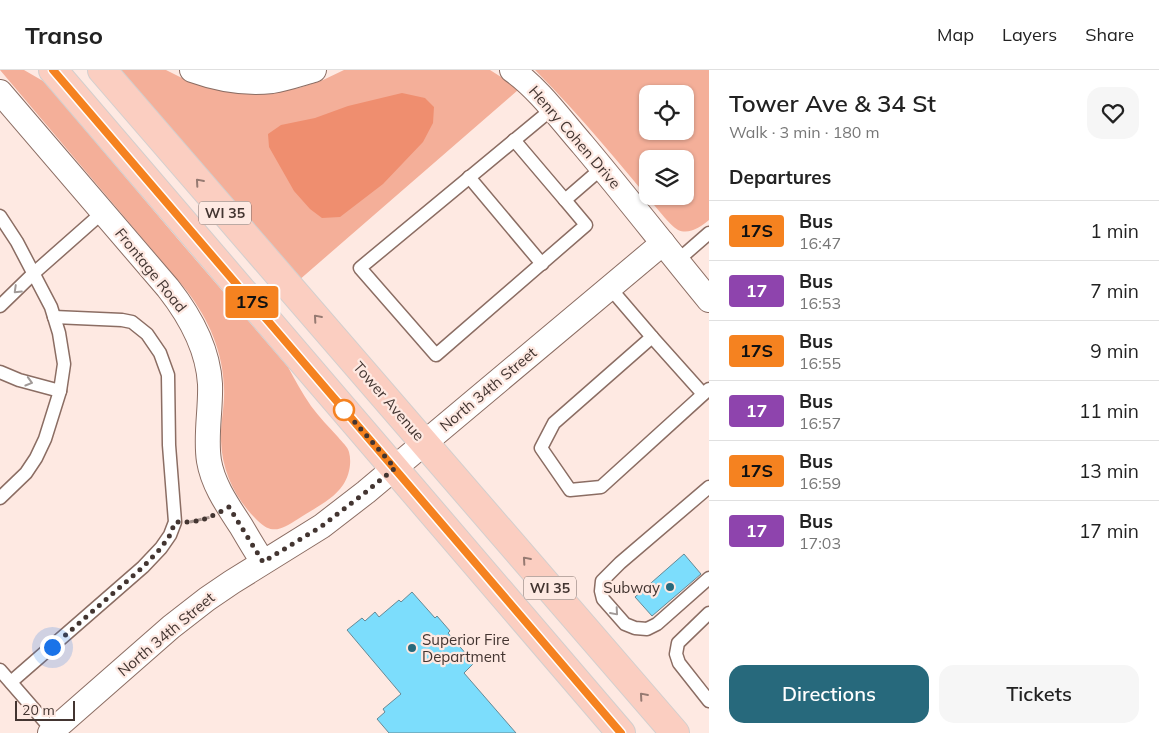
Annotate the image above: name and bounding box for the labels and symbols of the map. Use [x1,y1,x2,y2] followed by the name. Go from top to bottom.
[525,82,625,192] street label: Henry Cohen Drive
[196,179,205,188] one-way arrow
[199,202,251,224] road number: WI 35
[111,224,191,316] street label: Frontage Road
[14,284,23,293] one-way arrow
[223,286,281,318] line badge: 17S
[314,315,323,324] one-way arrow
[436,343,540,435] street label: North 34th Street
[349,357,429,445] street label: Tower Avenue
[25,377,33,387] one-way arrow
[333,399,355,421] unlabelled marker
[522,556,531,565] one-way arrow
[524,576,576,600] road number: WI 35
[603,578,660,597] place label: Subway
[664,581,676,593] marker: Subway
[114,588,218,680] street label: North 34th Street
[609,607,618,616] one-way arrow
[422,630,510,666] place label: Superior Fire Department
[40,635,65,660] your location
[406,642,418,654] marker: Superior Fire Department
[640,693,649,702] one-way arrow
[15,698,75,721] scale bar

